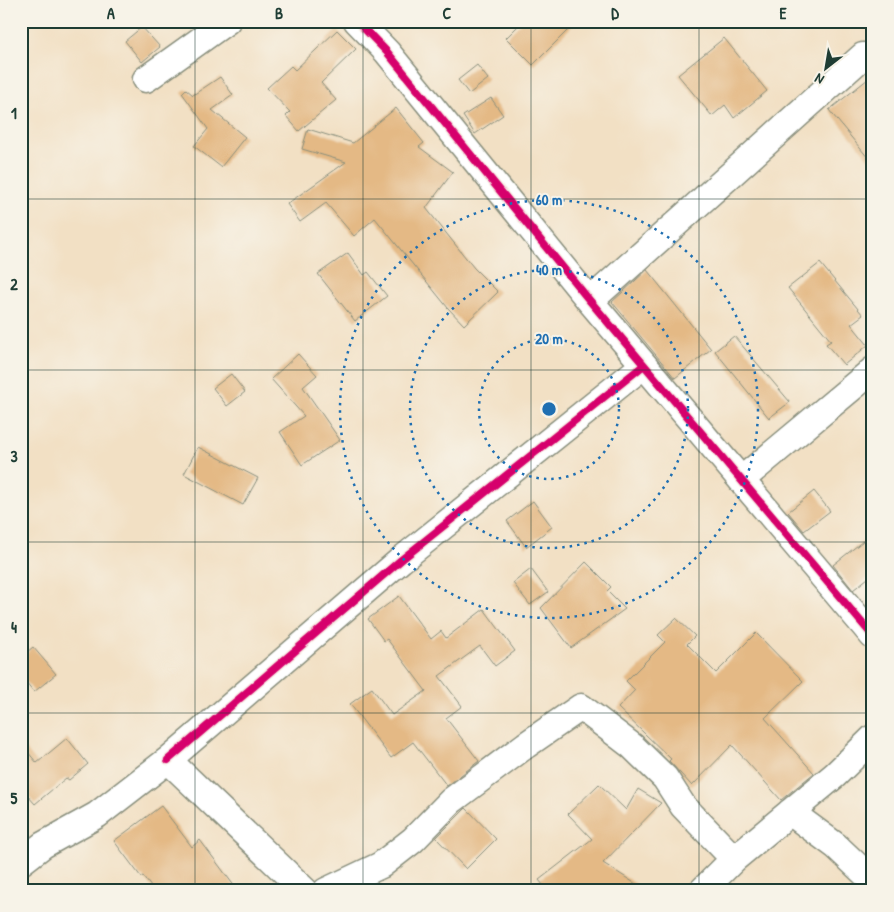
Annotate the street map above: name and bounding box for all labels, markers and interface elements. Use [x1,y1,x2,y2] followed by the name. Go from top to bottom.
[107,2,115,24] text: A
[275,2,283,24] text: B
[443,2,452,24] text: C
[611,2,619,24] text: D
[779,2,787,24] text: E
[802,42,852,92] north arrow
[810,69,827,90] text: N
[11,102,17,124] text: 1
[536,189,562,210] text: 60 m
[536,259,562,280] text: 40 m
[10,273,18,295] text: 2
[535,328,563,349] text: 20 m
[540,400,558,418] centre of rings
[10,445,18,467] text: 3
[11,616,17,638] text: 4
[11,787,18,809] text: 5

